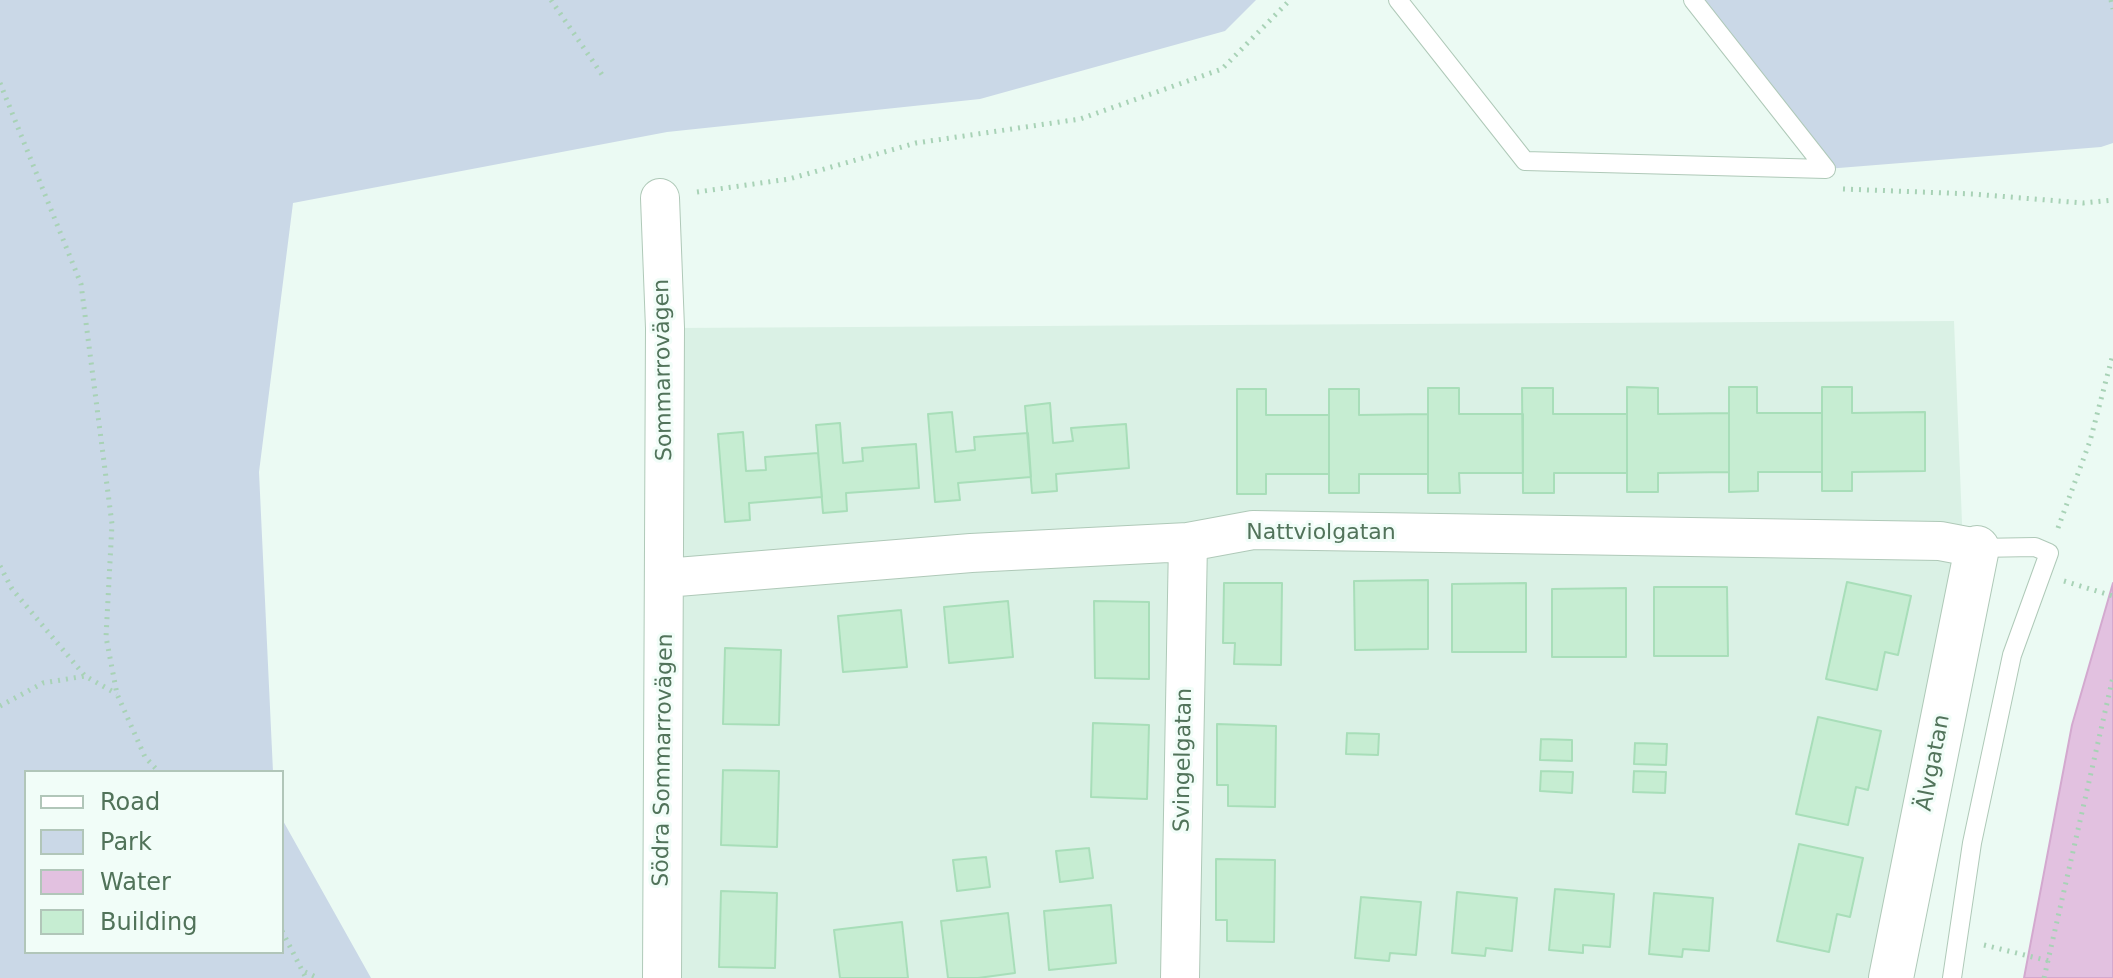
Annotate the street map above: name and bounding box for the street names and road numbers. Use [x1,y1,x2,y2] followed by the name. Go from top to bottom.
[649,279,679,461] street label: Sommarrovägen
[1246,520,1396,546] street label: Nattviolgatan
[649,633,679,887] street label: Södra Sommarrovägen
[1170,688,1198,832] street label: Svingelgatan
[1912,713,1956,813] street label: Älvgatan

